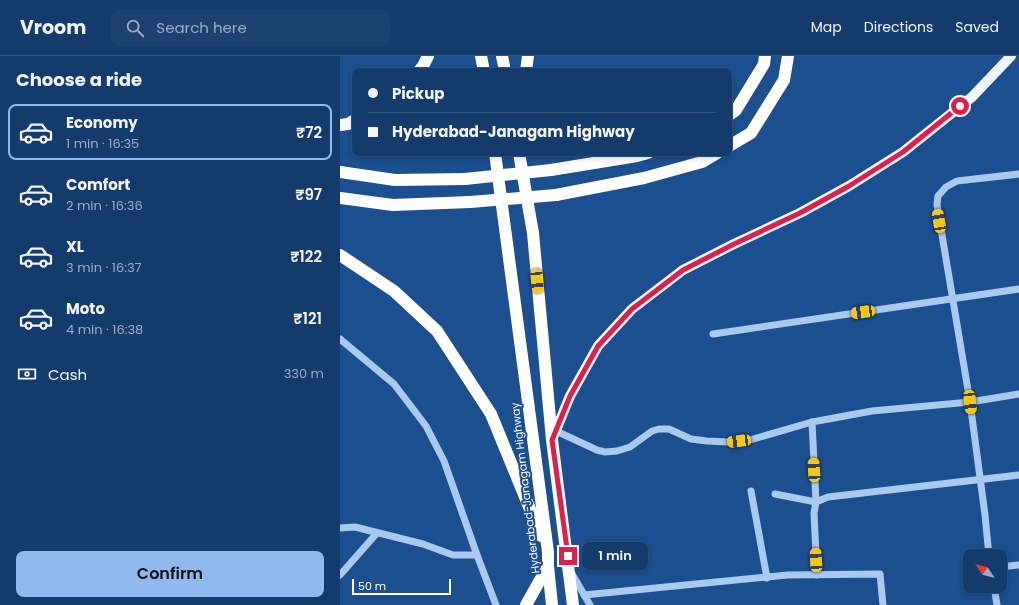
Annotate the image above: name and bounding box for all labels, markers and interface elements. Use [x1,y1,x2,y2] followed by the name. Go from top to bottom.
[110,10,390,46] search box
[20,14,86,41] text: Vroom
[124,17,146,39] icon: search
[156,17,247,38] text: Search here
[811,17,842,37] text: Map
[864,17,933,37] text: Directions
[955,17,999,37] text: Saved
[16,67,142,92] text: Choose a ride
[392,83,444,104] text: Pickup
[951,97,969,115] route start
[66,112,138,133] text: Economy
[18,114,54,150] icon: car
[392,121,635,142] text: Hyderabad-Janagam Highway
[296,122,322,143] text: ₹72
[66,134,139,153] text: 1 min · 16:35
[66,174,130,195] text: Comfort
[18,176,54,212] icon: car
[295,184,322,205] text: ₹97
[66,196,143,215] text: 2 min · 16:36
[931,208,947,234] car
[66,236,84,257] text: XL
[18,238,54,274] icon: car
[290,246,322,267] text: ₹122
[66,258,142,277] text: 3 min · 16:37
[530,269,544,293] car
[66,298,105,319] text: Moto
[18,300,54,336] icon: car
[850,304,876,320] car
[293,308,322,329] text: ₹121
[66,320,143,339] text: 4 min · 16:38
[16,363,38,385] icon: cash
[48,364,87,385] text: Cash
[284,364,324,383] text: 330 m
[963,389,977,415] car
[506,401,543,574] street label: Hyderabad-Janagam Highway
[726,434,752,448] car
[807,458,821,482] car
[582,542,648,570] callout: 1 min
[598,546,632,565] text: 1 min
[559,547,577,565] route end
[809,548,823,572] car
[963,549,1007,593] north arrow
[963,549,1007,593] map controls
[16,551,324,597] button: Confirm
[352,577,451,596] scale bar
[358,578,386,594] text: 50 m

